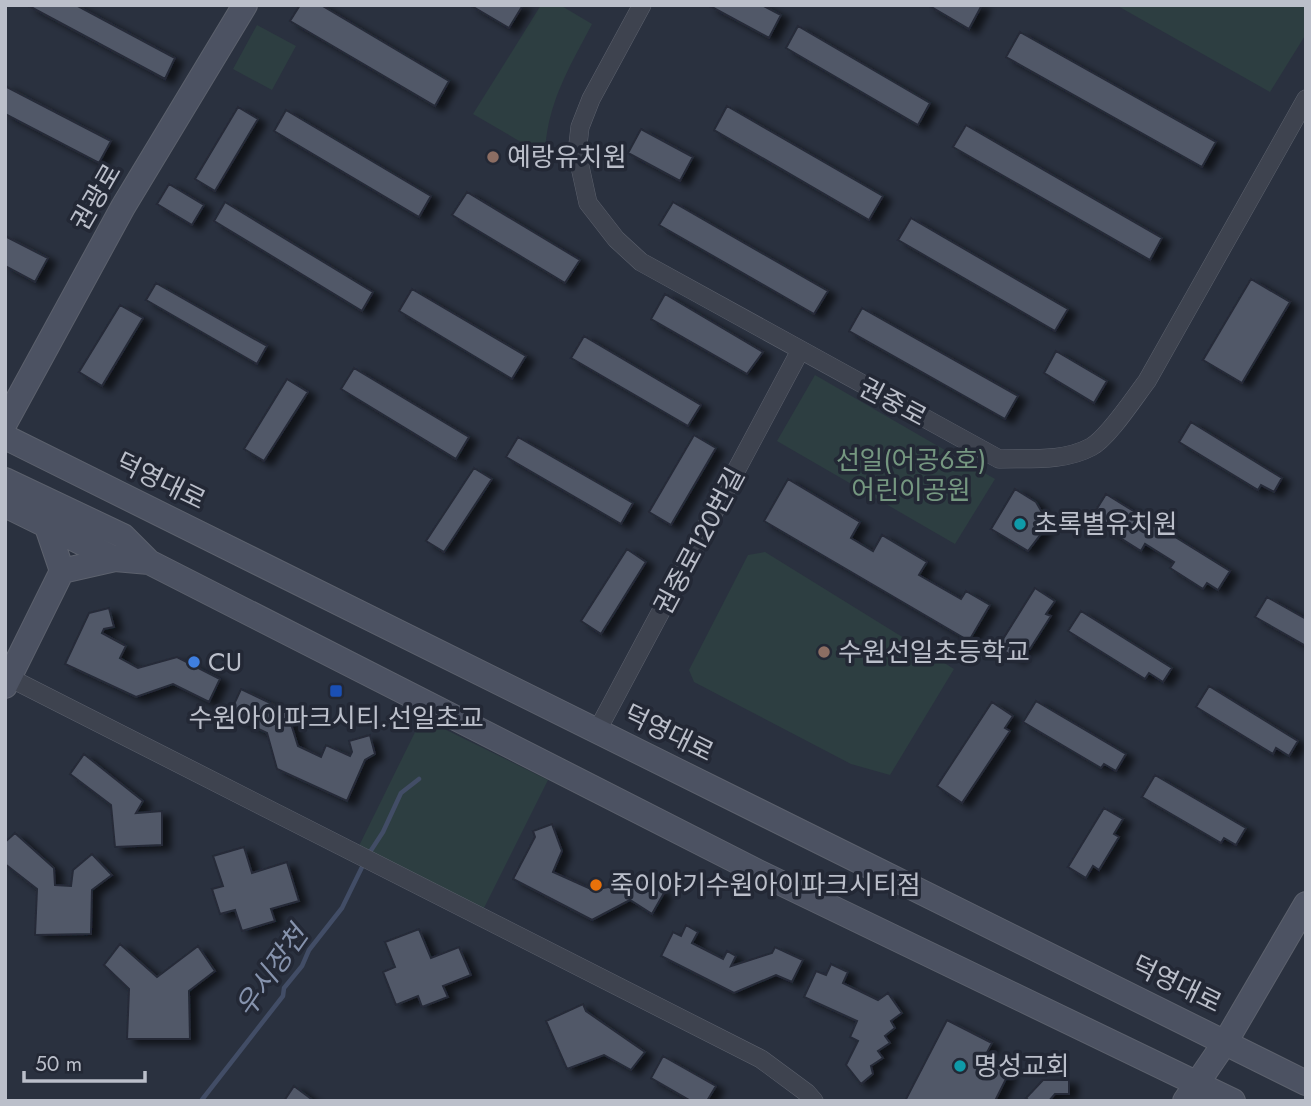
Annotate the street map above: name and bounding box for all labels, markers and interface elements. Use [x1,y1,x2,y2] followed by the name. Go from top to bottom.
[507,138,627,176] place label: 예랑유치원
[485,149,501,165] marker: 예랑유치원
[62,156,130,238] street label: 권광로
[852,368,934,436] street label: 권중로
[836,441,986,509] park label: 선일(어공6호) 어린이공원
[110,443,212,519] street label: 덕영대로
[644,461,754,621] street label: 권중로120번길
[1034,505,1178,543] place label: 초록별유치원
[1012,516,1028,532] marker: 초록별유치원
[838,633,1029,671] place label: 수원선일초등학교
[208,643,242,681] place label: CU
[816,644,832,660] marker: 수원선일초등학교
[186,654,202,670] marker: CU
[328,683,344,699] marker: 수원아이파크시티.선일초교
[618,695,720,771] street label: 덕영대로
[189,699,483,737] place label: 수원아이파크시티.선일초교
[610,866,921,904] place label: 죽이야기수원아이파크시티점
[588,877,604,893] marker: 죽이야기수원아이파크시티점
[225,915,320,1025] water label: 우시장천
[1126,946,1228,1022] street label: 덕영대로
[24,1040,145,1084] scale bar
[974,1047,1070,1085] place label: 명성교회
[35,1049,82,1079] text: 50 m
[952,1058,968,1074] marker: 명성교회

